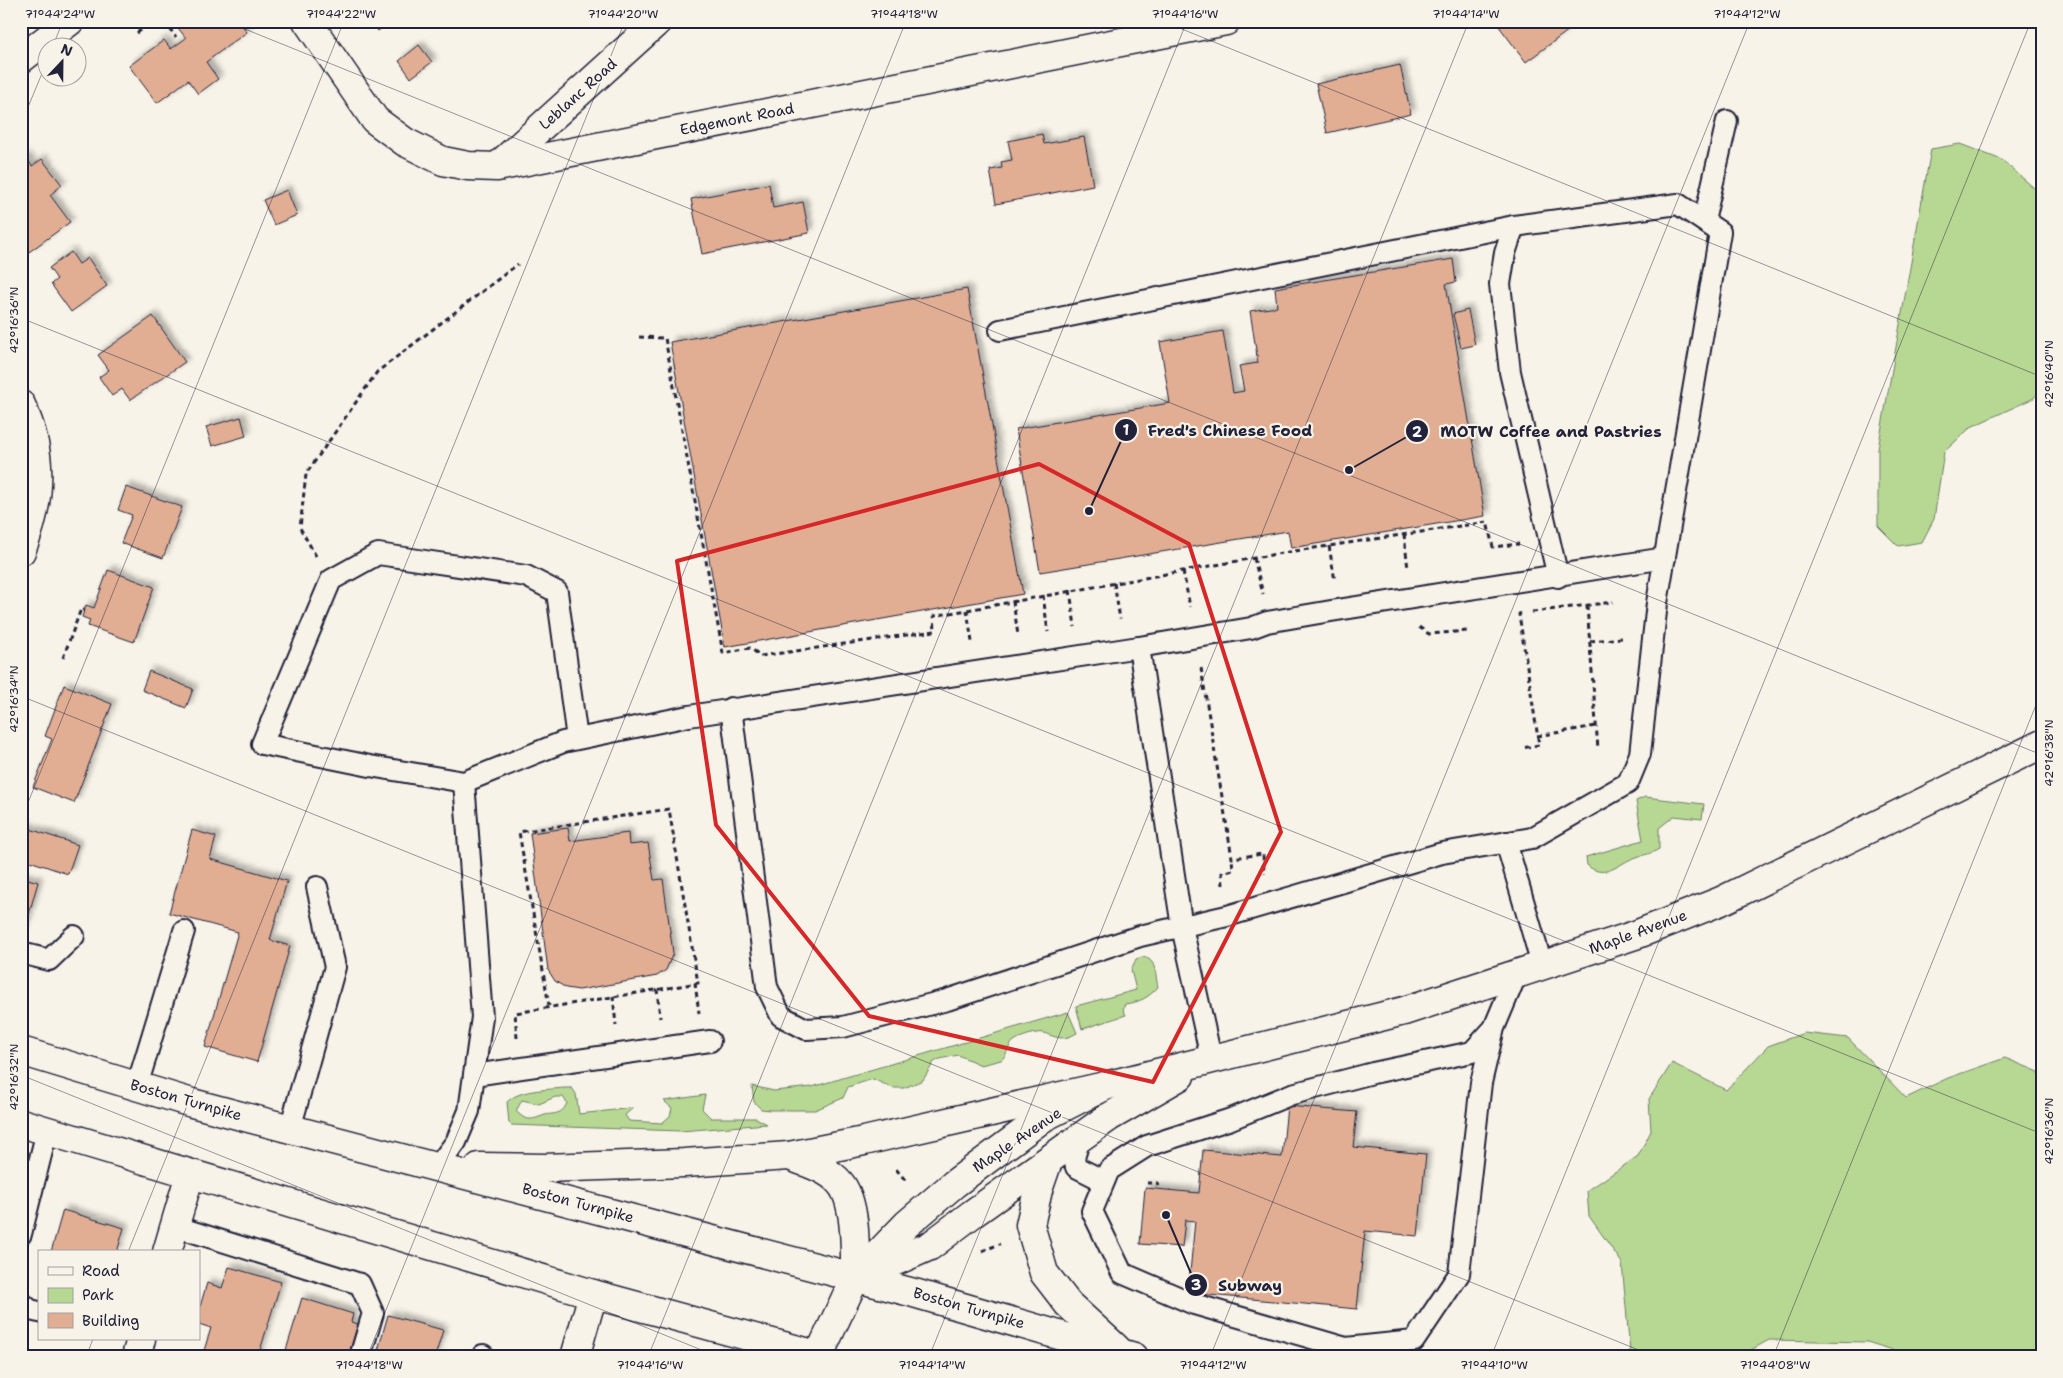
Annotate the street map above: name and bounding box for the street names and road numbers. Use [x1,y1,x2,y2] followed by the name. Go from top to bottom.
[535,53,622,134] street label: Leblanc Road
[678,98,796,140] street label: Edgemont Road
[1586,905,1690,959] street label: Maple Avenue
[128,1075,244,1125] street label: Boston Turnpike
[969,1103,1065,1177] street label: Maple Avenue
[520,1178,636,1228] street label: Boston Turnpike
[911,1283,1027,1333] street label: Boston Turnpike

